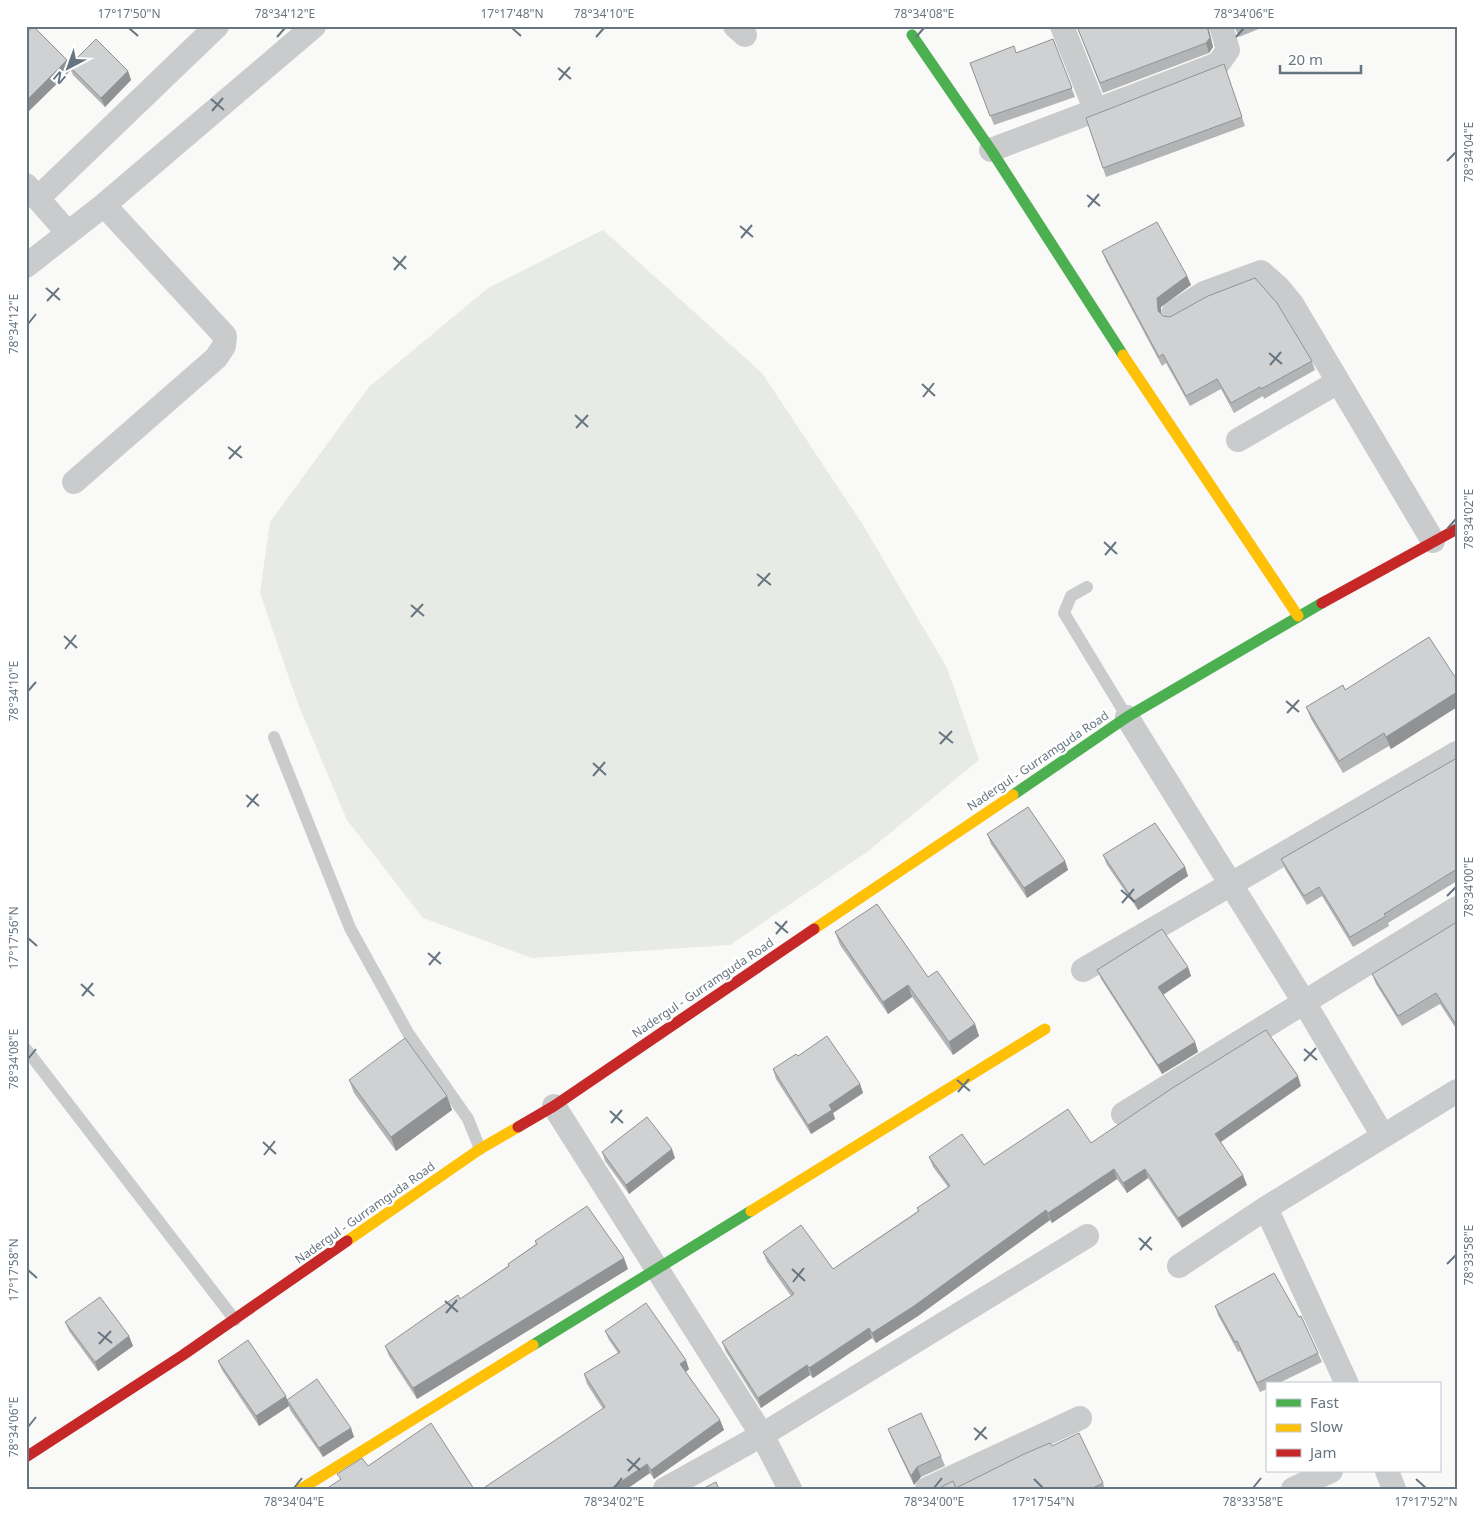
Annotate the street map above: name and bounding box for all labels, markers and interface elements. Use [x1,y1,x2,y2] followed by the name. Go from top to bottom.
[97,5,161,22] text: 17°17'50"N
[255,5,315,22] text: 78°34'12"E
[480,5,544,22] text: 17°17'48"N
[574,5,634,22] text: 78°34'10"E
[894,5,954,22] text: 78°34'08"E
[1214,5,1274,22] text: 78°34'06"E
[42,42,92,92] north arrow
[1280,42,1362,74] scale bar
[1288,49,1323,69] text: 20 m
[49,67,70,89] text: N
[1460,122,1477,182] text: 78°34'04"E
[5,294,22,354] text: 78°34'12"E
[1460,489,1477,549] text: 78°34'02"E
[5,661,22,721] text: 78°34'10"E
[964,707,1112,814] street label: Nadergul - Gurramguda Road
[1460,857,1477,917] text: 78°34'00"E
[5,906,22,970] text: 17°17'56"N
[629,934,777,1041] street label: Nadergul - Gurramguda Road
[5,1029,22,1089] text: 78°34'08"E
[291,1158,438,1268] street label: Nadergul - Gurramguda Road
[1460,1225,1477,1285] text: 78°33'58"E
[5,1238,22,1302] text: 17°17'58"N
[1266,1382,1440,1472] legend
[1310,1392,1339,1412] text: Fast
[5,1397,22,1457] text: 78°34'06"E
[1310,1416,1343,1436] text: Slow
[1308,1442,1337,1462] text: Jam
[264,1493,324,1510] text: 78°34'04"E
[584,1493,644,1510] text: 78°34'02"E
[904,1493,964,1510] text: 78°34'00"E
[1011,1493,1075,1510] text: 17°17'54"N
[1223,1493,1283,1510] text: 78°33'58"E
[1394,1493,1458,1510] text: 17°17'52"N

